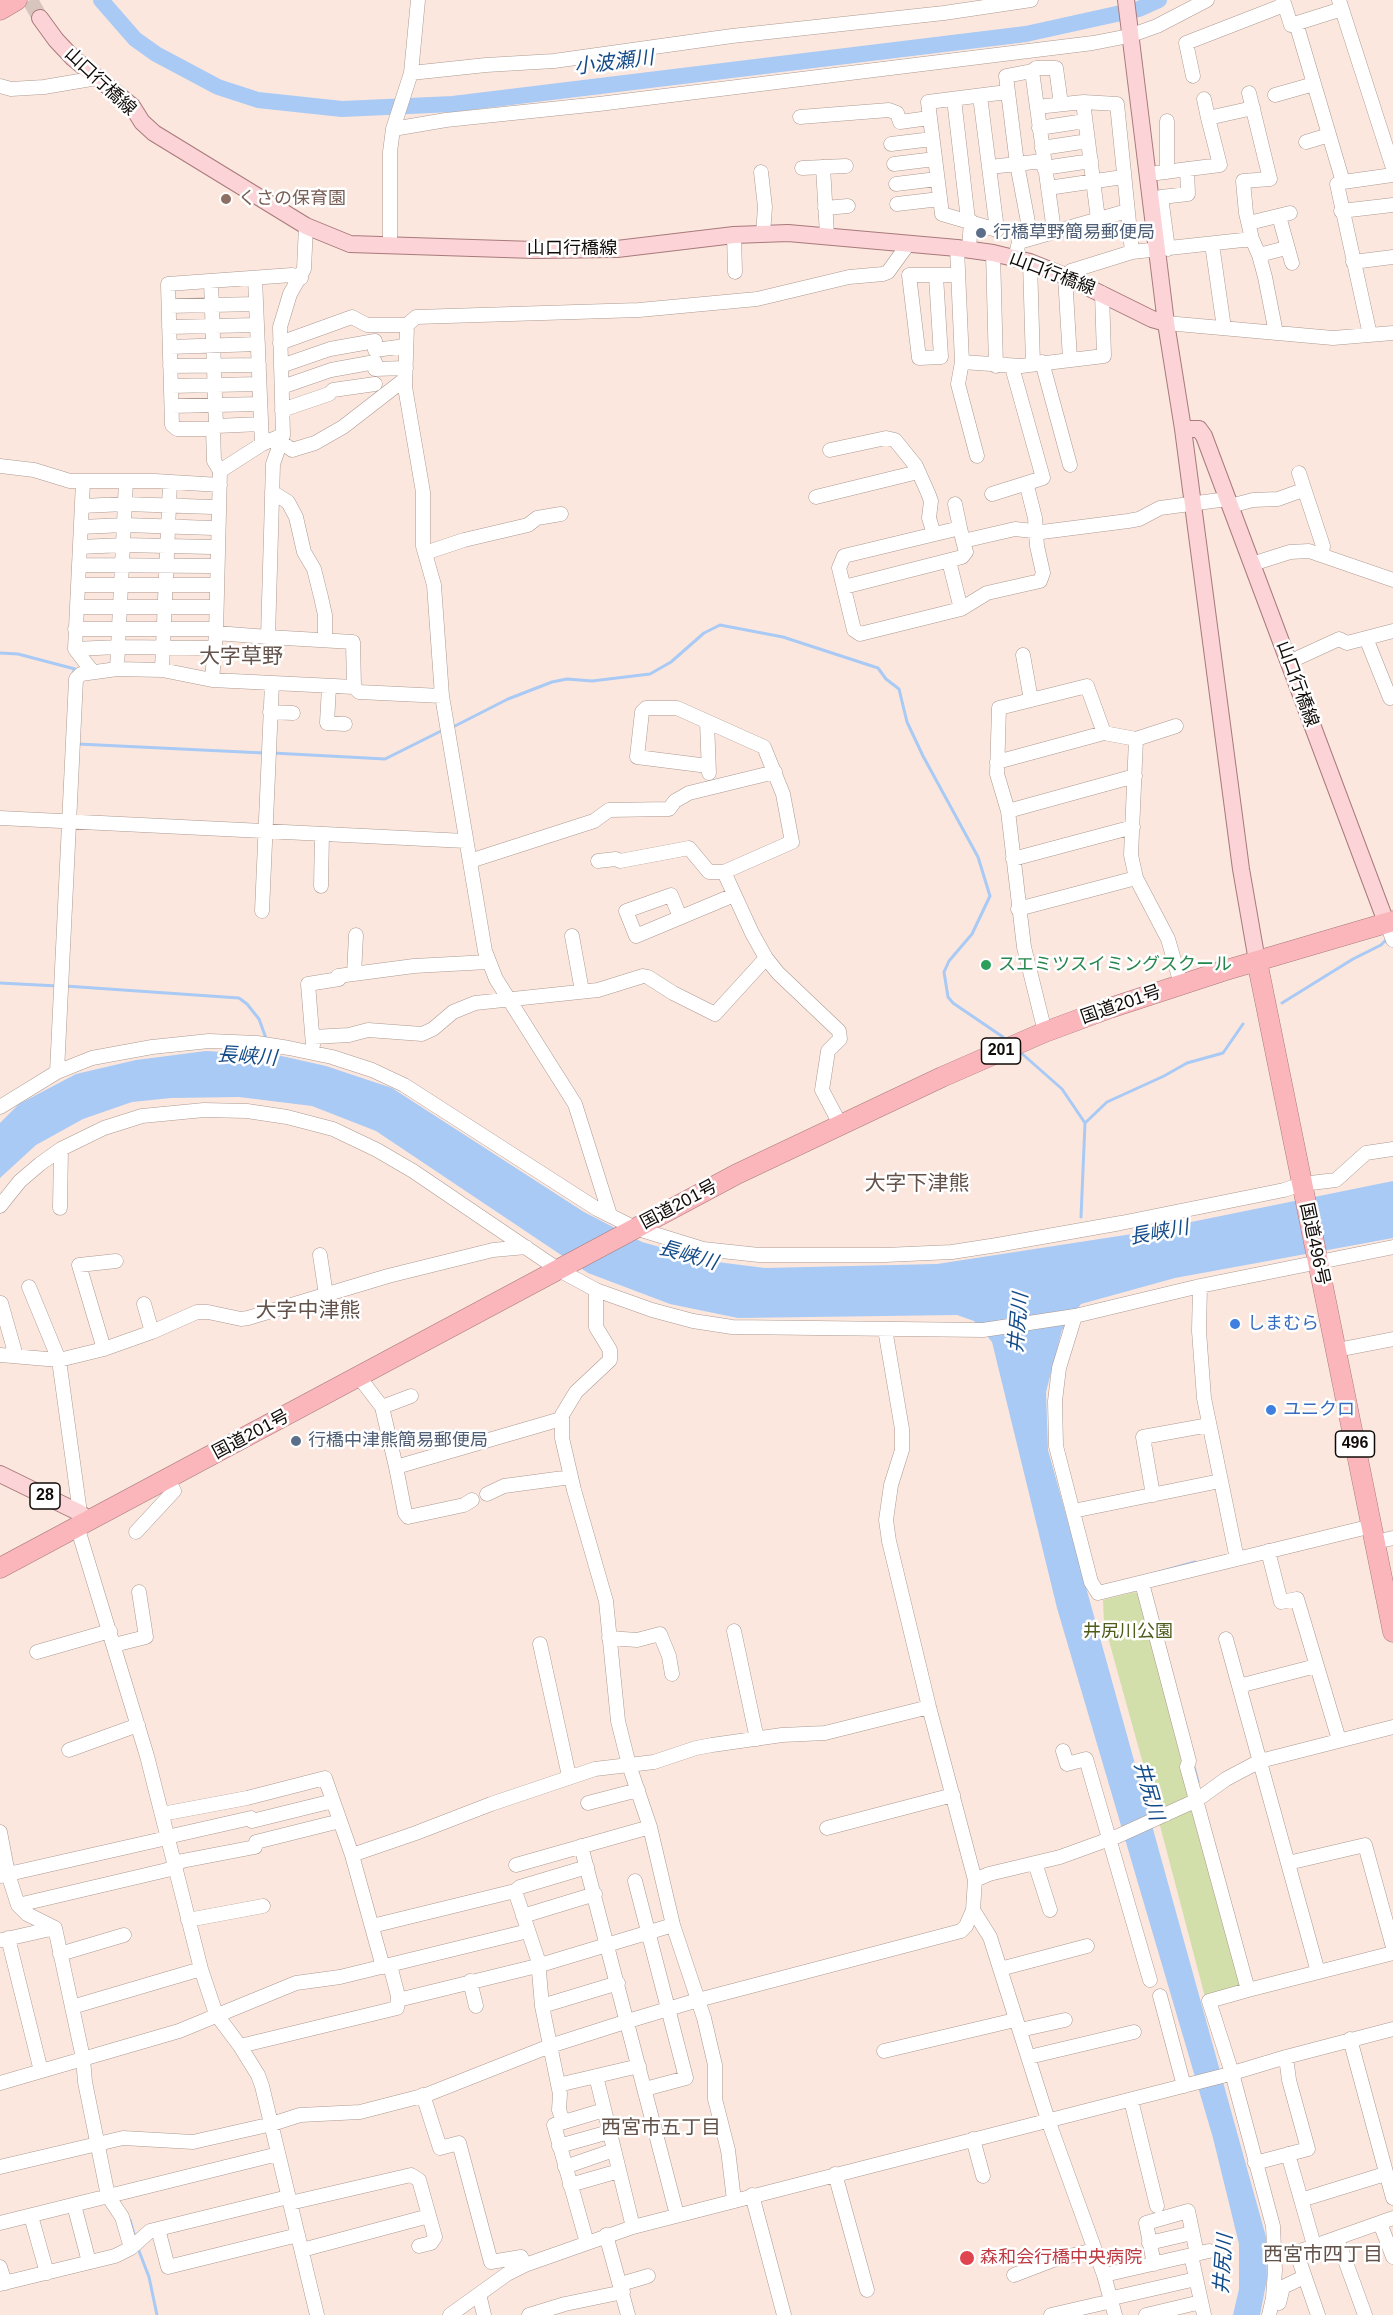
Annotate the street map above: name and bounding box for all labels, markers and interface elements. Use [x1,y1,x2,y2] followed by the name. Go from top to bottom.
[60,43,140,121] street label: 山口行橋線
[573,46,655,80] water label: 小波瀬川
[238,188,346,210] place label: くさの保育園
[219,192,233,206] marker: くさの保育園
[993,222,1155,244] place label: 行橋草野簡易郵便局
[974,226,988,240] marker: 行橋草野簡易郵便局
[527,238,617,260] street label: 山口行橋線
[1006,248,1098,300] street label: 山口行橋線
[1271,638,1323,730] street label: 山口行橋線
[199,644,283,670] district label: 大字草野
[998,954,1232,976] place label: スエミツスイミングスクール
[979,958,993,972] marker: スエミツスイミングスクール
[1078,981,1164,1029] street label: 国道201号
[982,1038,1020,1064] road number: 201
[216,1043,278,1071] water label: 長峡川
[865,1171,969,1197] district label: 大字下津熊
[637,1176,721,1234] street label: 国道201号
[1295,1201,1333,1287] street label: 国道496号
[1127,1216,1191,1250] water label: 長峡川
[656,1236,720,1276] water label: 長峡川
[1004,1292,1034,1354] water label: 井尻川
[256,1298,360,1324] district label: 大字中津熊
[1247,1313,1319,1335] place label: しまむら
[1228,1317,1242,1331] marker: しまむら
[1283,1399,1355,1421] place label: ユニクロ
[1264,1403,1278,1417] marker: ユニクロ
[209,1406,293,1464] street label: 国道201号
[308,1430,488,1452] place label: 行橋中津熊簡易郵便局
[1336,1431,1374,1457] road number: 496
[289,1434,303,1448] marker: 行橋中津熊簡易郵便局
[30,1483,60,1509] road number: 28
[1083,1621,1173,1643] park label: 井尻川公園
[1128,1759,1168,1823] water label: 井尻川
[601,2116,721,2140] district label: 西宮市五丁目
[1210,2233,1238,2295] water label: 井尻川
[1263,2243,1383,2267] district label: 西宮市四丁目
[980,2247,1142,2269] place label: 森和会行橋中央病院
[958,2249,976,2267] marker: 森和会行橋中央病院

